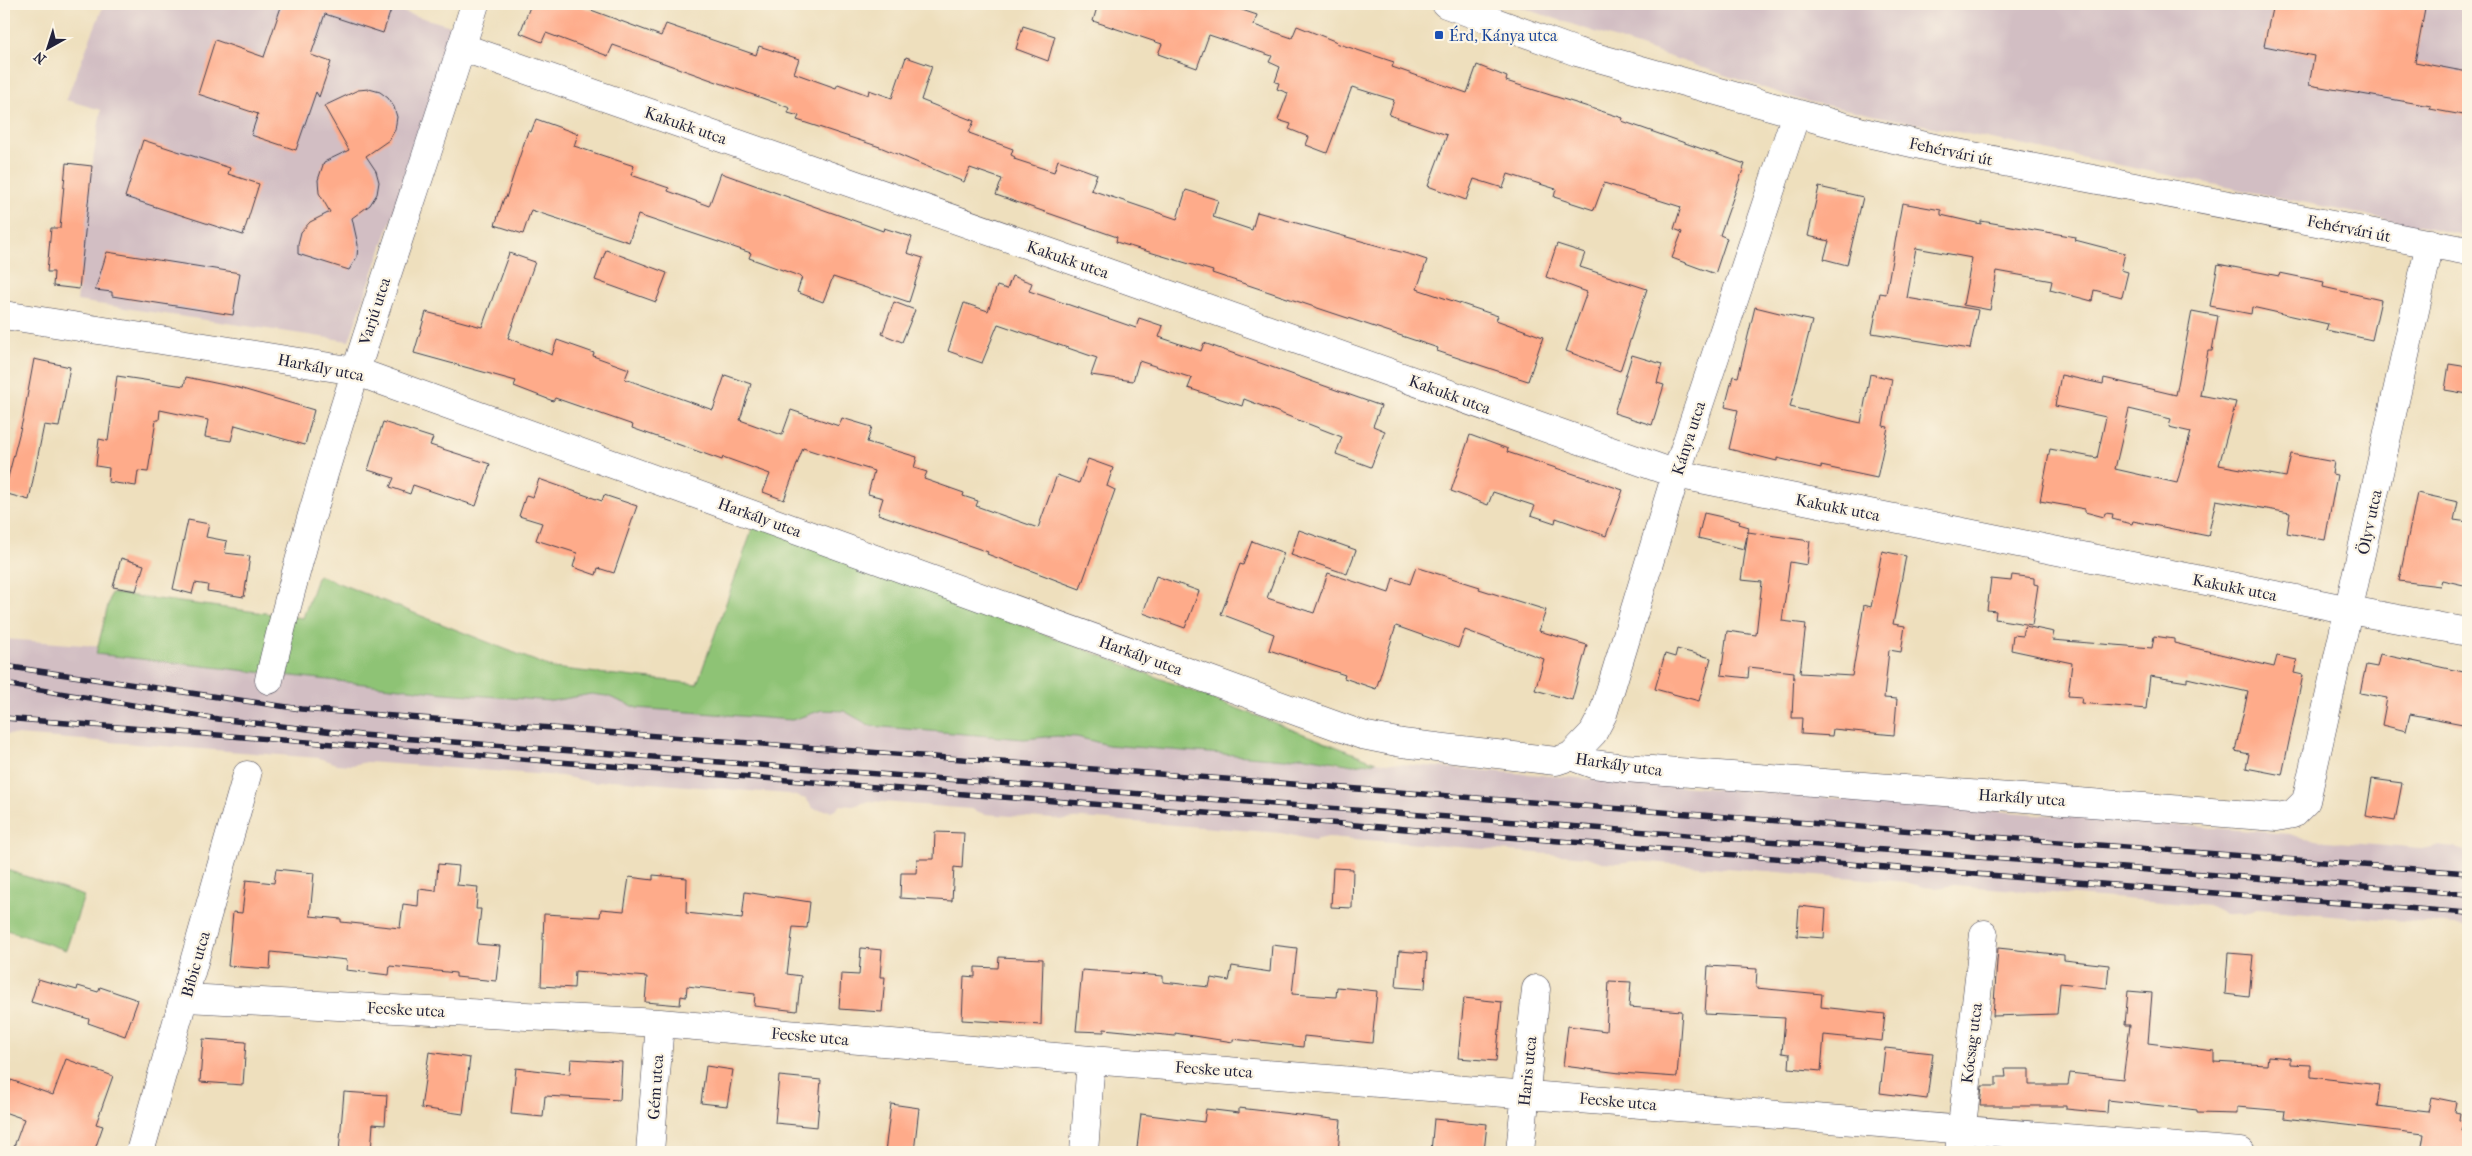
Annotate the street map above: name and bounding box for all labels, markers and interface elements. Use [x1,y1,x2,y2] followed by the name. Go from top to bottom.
[22,22,72,72] north arrow
[1449,25,1558,45] place label: Érd, Kánya utca
[1433,29,1445,41] marker: Érd, Kánya utca
[30,48,50,68] text: N
[642,103,730,149] street label: Kakukk utca
[1907,133,1995,170] street label: Fehérvári út
[2305,211,2393,246] street label: Fehérvári út
[1024,237,1112,283] street label: Kakukk utca
[354,275,394,348] street label: Varjú utca
[276,350,366,385] street label: Harkály utca
[1406,371,1494,418] street label: Kakukk utca
[1668,398,1709,477] street label: Kánya utca
[2353,487,2386,556] street label: Ölyv utca
[1794,490,1882,525] street label: Kakukk utca
[715,494,805,542] street label: Harkály utca
[2191,570,2279,605] street label: Kakukk utca
[1096,632,1186,680] street label: Harkály utca
[1574,749,1664,780] street label: Harkály utca
[1978,785,2067,810] street label: Harkály utca
[177,928,214,999] street label: Bíbic utca
[367,998,446,1021] street label: Fecske utca
[1957,1001,1986,1084] street label: Kócsag utca
[770,1024,850,1049] street label: Fecske utca
[1514,1035,1541,1107] street label: Haris utca
[644,1053,667,1120] street label: Gém utca
[1174,1057,1254,1082] street label: Fecske utca
[1578,1089,1658,1114] street label: Fecske utca

